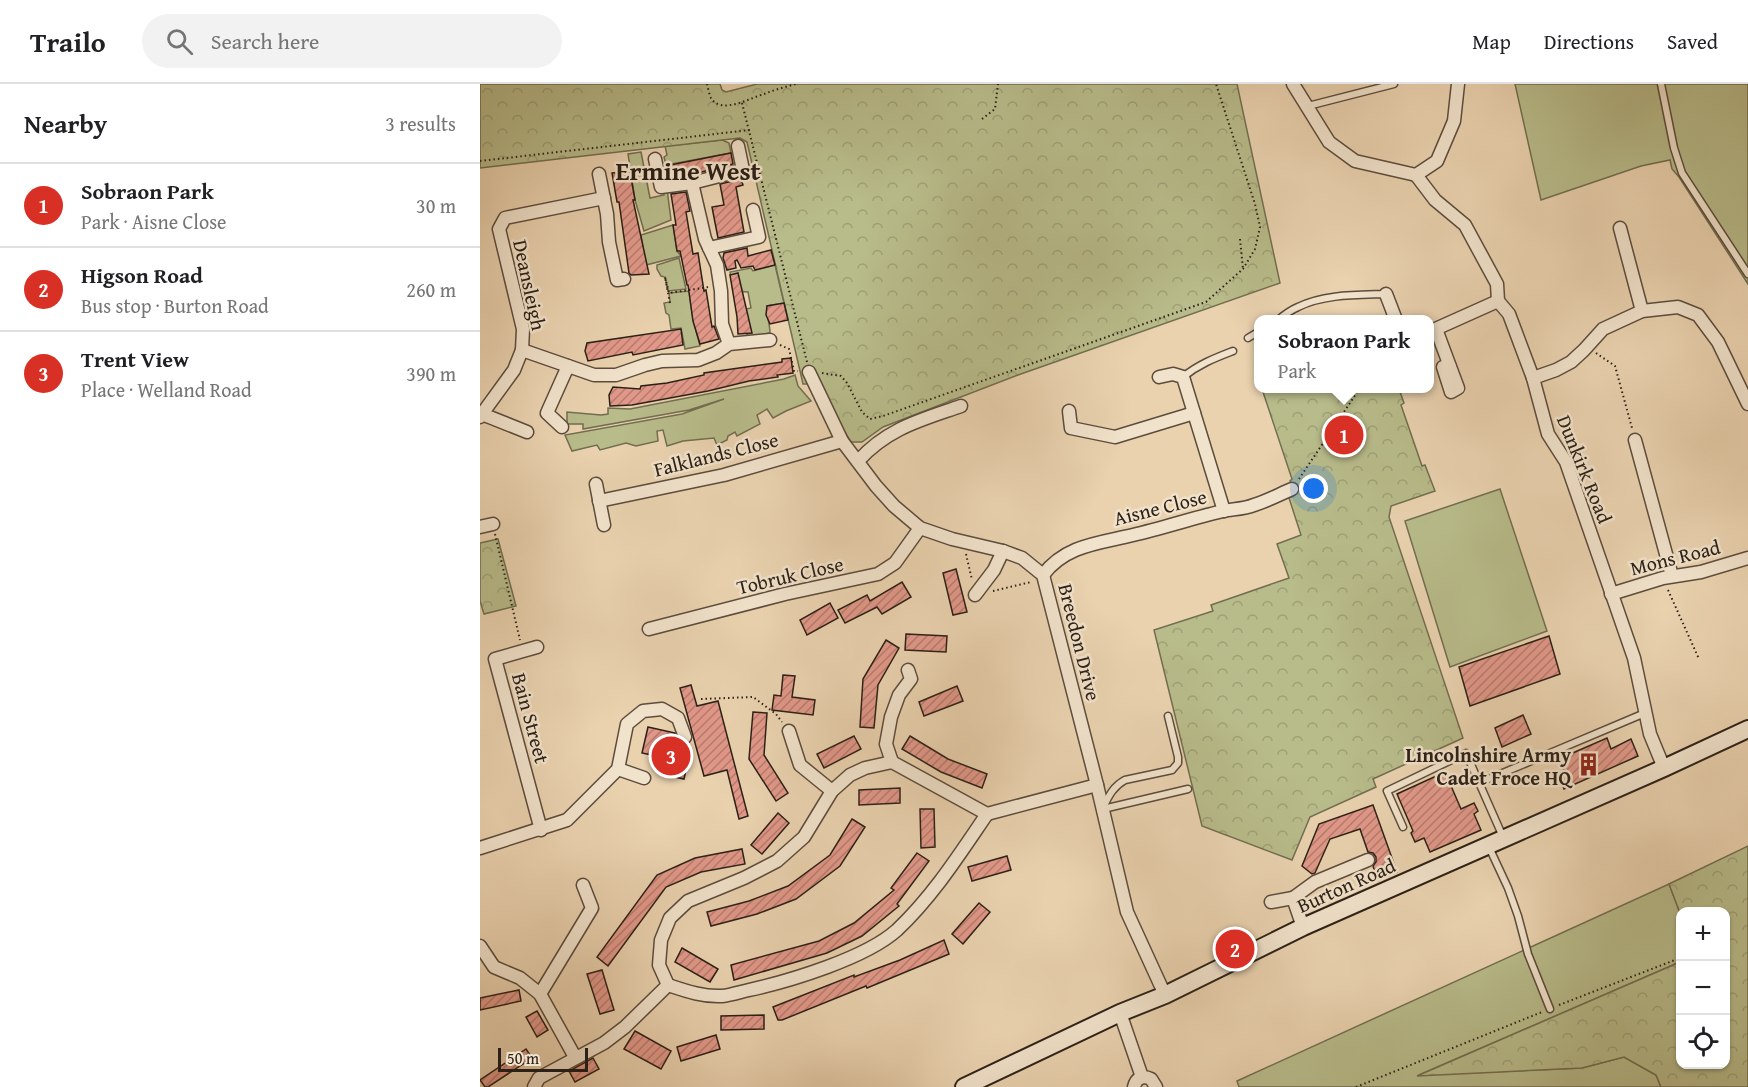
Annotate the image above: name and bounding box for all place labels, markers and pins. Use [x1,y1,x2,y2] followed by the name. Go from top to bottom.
[1324,412,1364,458] pin: 1
[652,734,690,778] pin: 3
[1406,740,1573,792] place label: Lincolnshire Army Cadet Froce HQ
[1576,752,1602,778] building icon: Lincolnshire Army Cadet Froce HQ
[1216,926,1254,972] pin: 2

